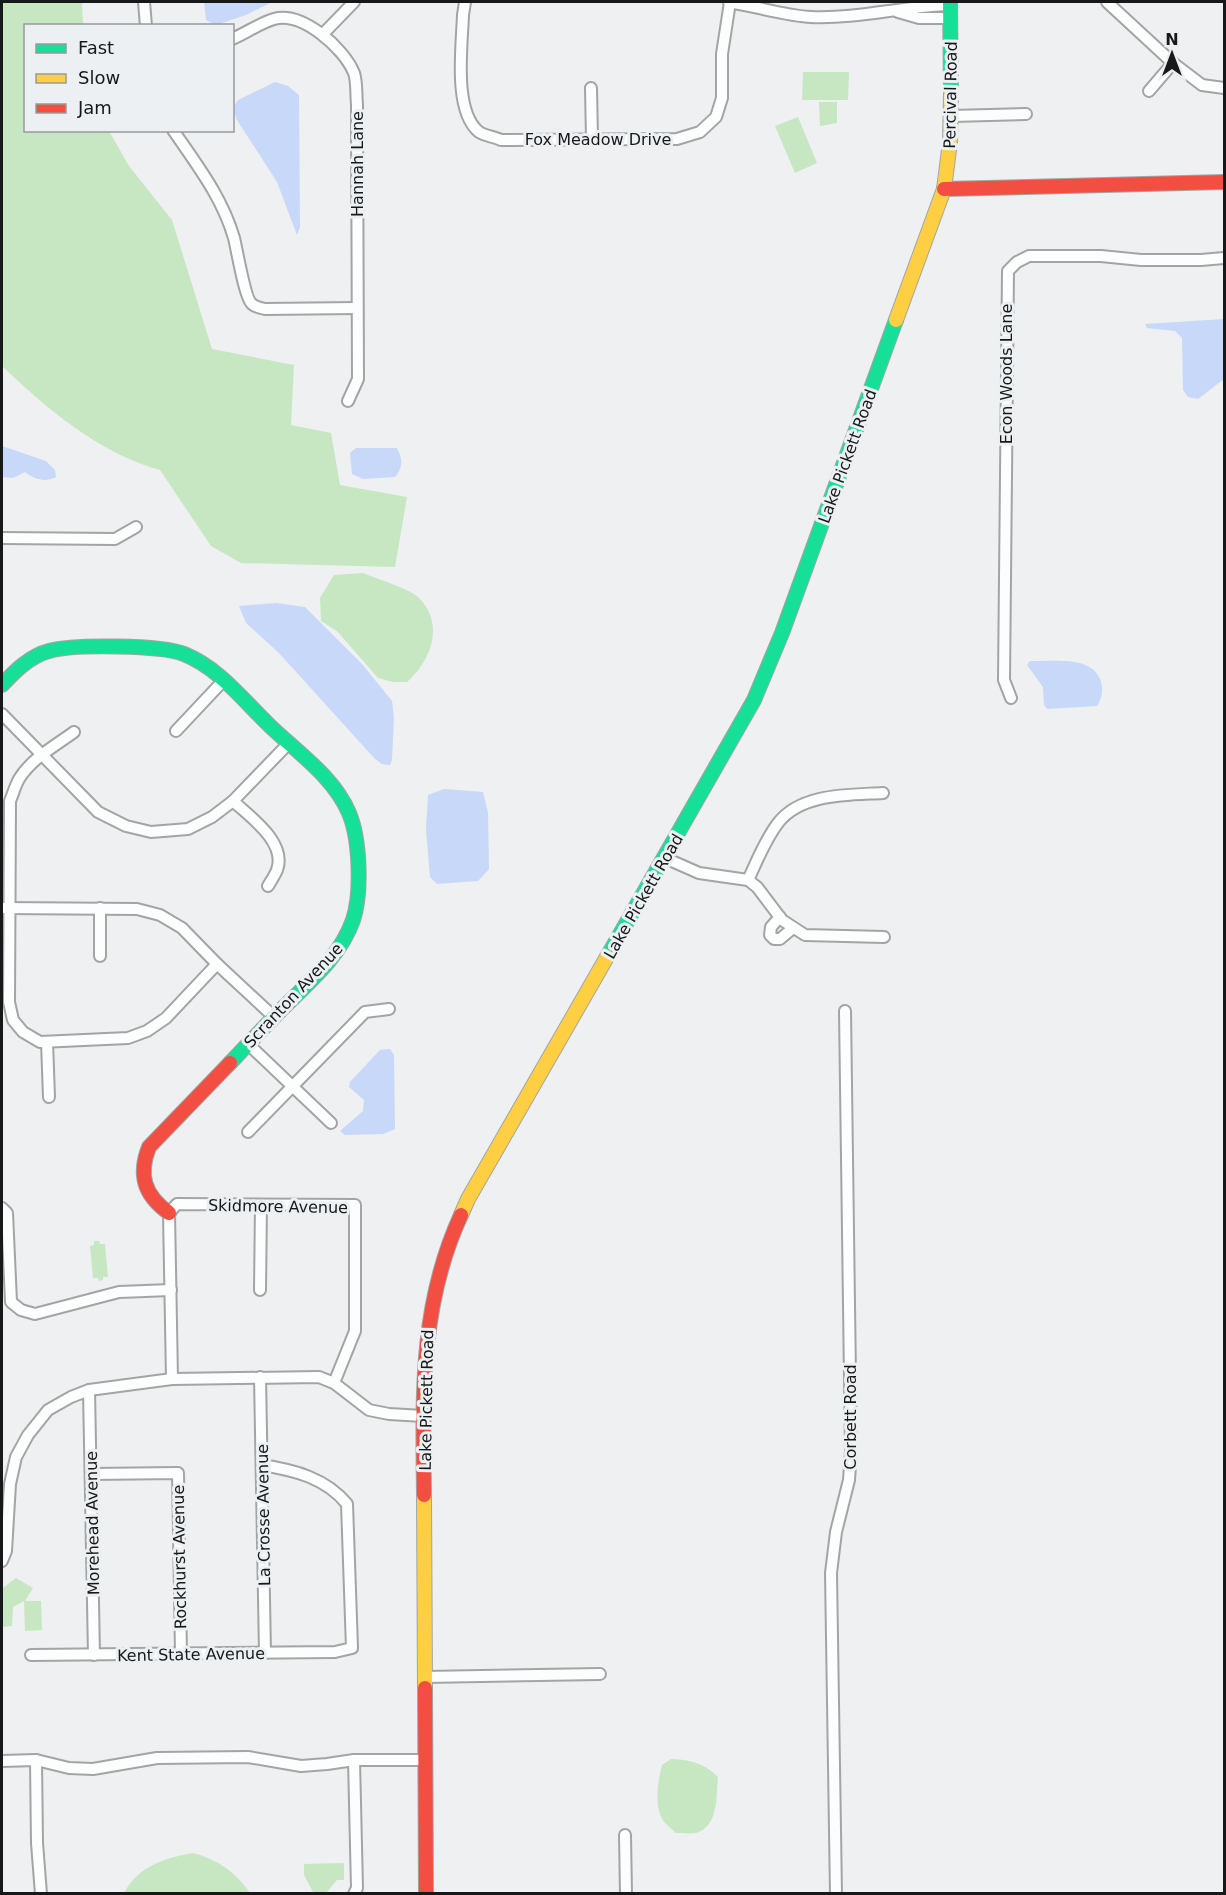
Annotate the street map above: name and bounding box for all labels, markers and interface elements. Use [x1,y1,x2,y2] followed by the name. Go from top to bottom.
[24,24,234,132] legend
[1142,24,1202,84] north arrow
[1165,30,1179,49] text: N
[78,37,114,58] text: Fast
[940,41,961,149] street label: Percival Road
[78,67,120,88] text: Slow
[77,97,112,118] text: Jam
[348,111,367,217] street label: Hannah Lane
[525,130,671,149] street label: Fox Meadow Drive
[997,304,1016,444] street label: Econ Woods Lane
[814,387,881,526] street label: Lake Pickett Road
[600,830,687,962] street label: Lake Pickett Road
[240,939,347,1052] street label: Scranton Avenue
[208,1196,348,1217] street label: Skidmore Avenue
[416,1329,437,1471] street label: Lake Pickett Road
[841,1364,860,1470] street label: Corbett Road
[253,1444,274,1586] street label: La Crosse Avenue
[82,1451,103,1595] street label: Morehead Avenue
[169,1485,190,1629] street label: Rockhurst Avenue
[117,1644,265,1665] street label: Kent State Avenue

